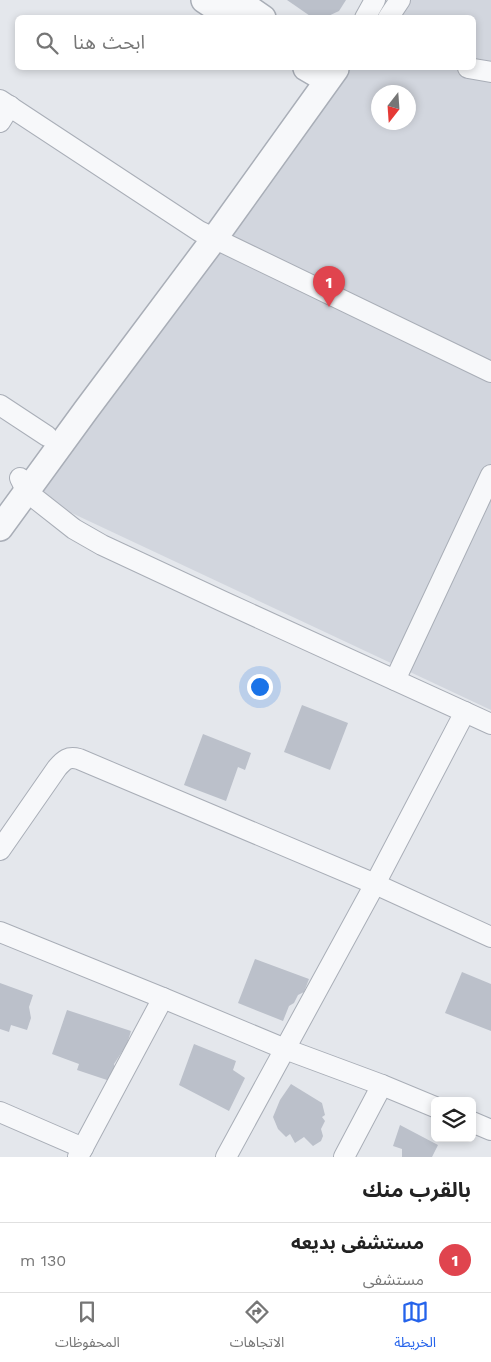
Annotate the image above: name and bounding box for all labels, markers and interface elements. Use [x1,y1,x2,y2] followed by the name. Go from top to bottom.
[15,15,476,70] search box
[33,29,61,57] icon: search
[73,31,145,54] text: ابحث هنا
[371,85,416,130] north arrow
[313,266,345,307] pin: 1
[247,674,273,700] your location
[431,1097,476,1142] map controls
[431,1097,476,1142] button: layers
[363,1177,471,1202] text: بالقرب منك
[291,1231,424,1254] text: مستشفى بديعه
[20,1251,66,1270] text: 130 m
[452,1251,458,1270] text: 1
[363,1270,424,1289] text: مستشفى
[55,1298,120,1357] tab: المحفوظات
[230,1298,284,1357] tab: الاتجاهات
[394,1298,436,1357] tab: الخريطة

